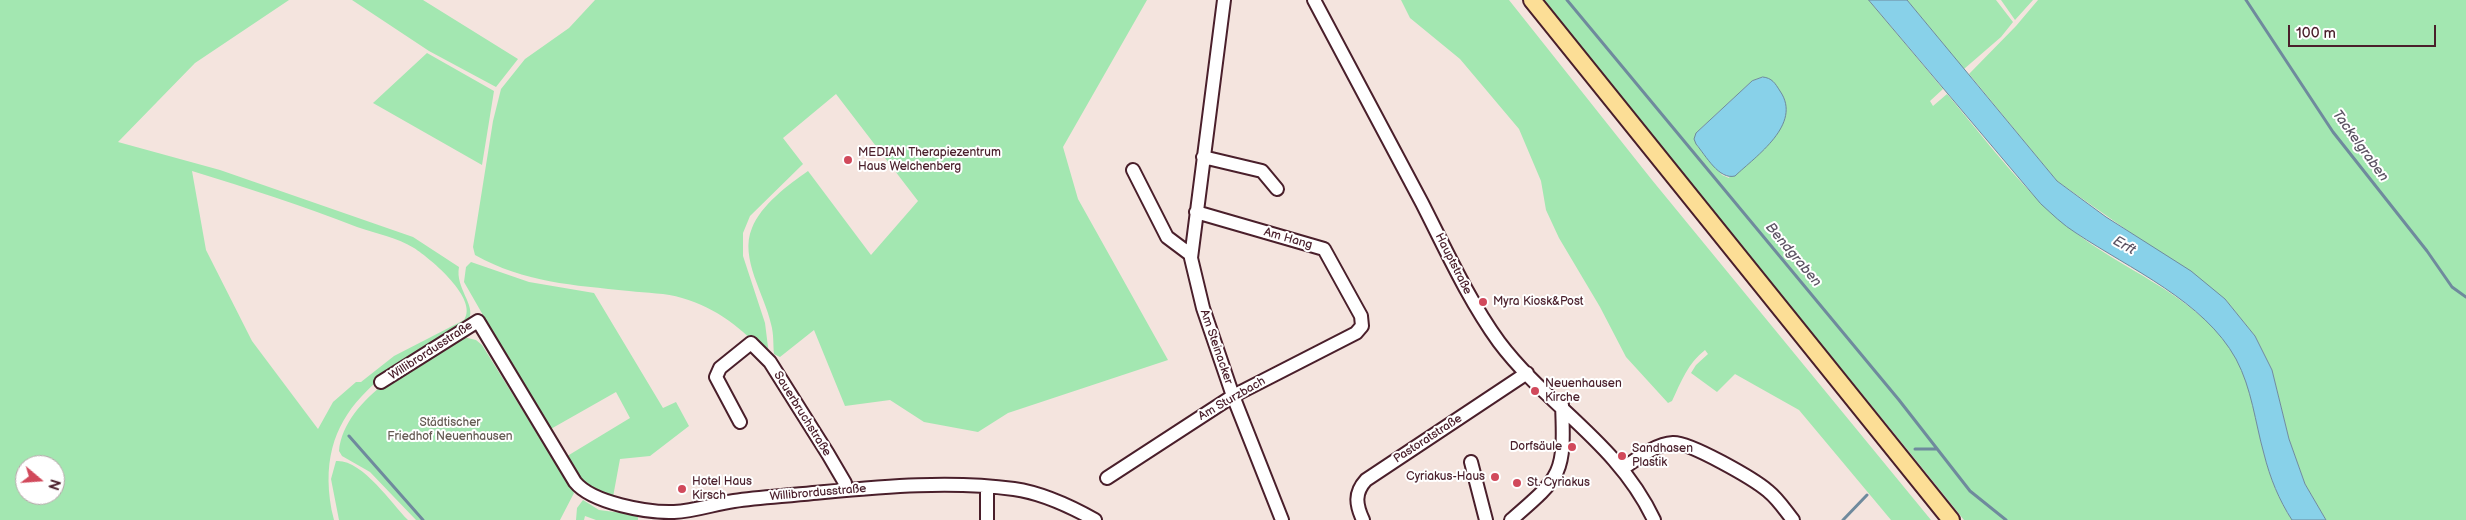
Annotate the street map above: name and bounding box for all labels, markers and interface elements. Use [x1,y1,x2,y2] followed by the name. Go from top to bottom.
[2291,15,2438,47] scale bar
[2296,24,2336,43] text: 100 m
[2328,107,2392,185] water label: Tackelgraben
[858,146,1001,174] place label: MEDIAN Therapiezentrum Haus Welchenberg
[842,154,854,166] marker: MEDIAN Therapiezentrum Haus Welchenberg
[1761,220,1825,290] water label: Bendgraben
[1262,225,1314,253] street label: Am Hang
[1431,231,1475,297] street label: Hauptstraße
[2110,233,2138,259] water label: Erft
[1493,295,1584,309] place label: Myra Kiosk&Post
[1477,296,1489,308] marker: Myra Kiosk&Post
[1196,308,1236,386] street label: Am Steinacker
[386,319,476,383] street label: Willibrordusstraße
[770,369,834,459] street label: Sauerbruchstraße
[1196,374,1268,424] street label: Am Sturzbach
[1545,377,1622,405] place label: Neuenhausen Kirche
[1529,385,1541,397] marker: Neuenhausen Kirche
[1391,412,1465,466] street label: Pastoratstraße
[387,416,513,444] park label: Städtischer Friedhof Neuenhausen
[1510,440,1562,454] place label: Dorfsäule
[1566,441,1578,453] marker: Dorfsäule
[1632,442,1693,470] place label: Sandhasen Plastik
[1616,450,1628,462] marker: Sandhasen Plastik
[15,455,65,505] north arrow
[1406,470,1485,484] place label: Cyriakus-Haus
[1489,471,1501,483] marker: Cyriakus-Haus
[692,475,752,503] place label: Hotel Haus Kirsch
[1527,476,1590,490] place label: St. Cyriakus
[44,477,64,492] text: N
[1511,477,1523,489] marker: St. Cyriakus
[769,482,867,504] street label: Willibrordusstraße
[676,483,688,495] marker: Hotel Haus Kirsch

